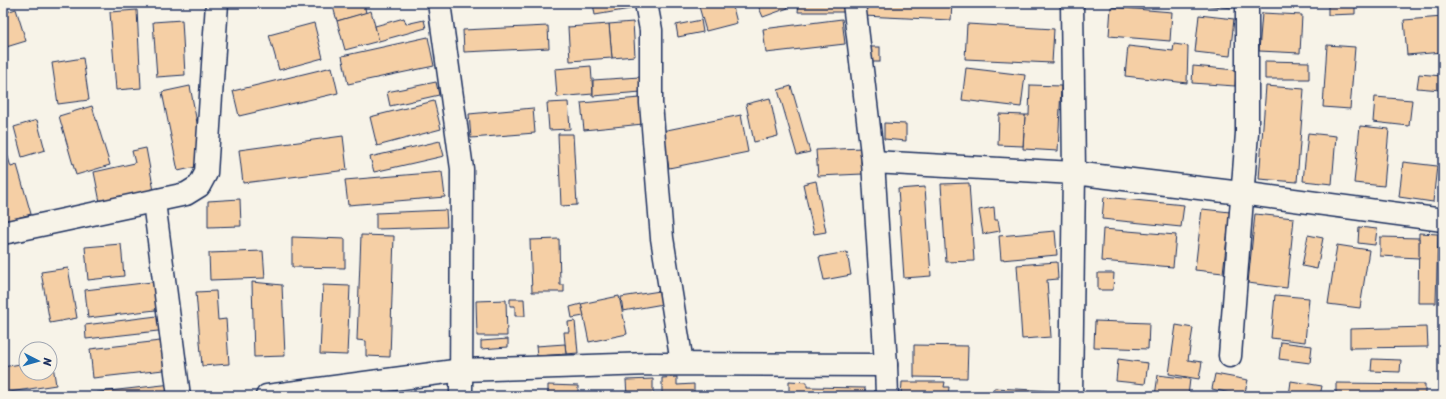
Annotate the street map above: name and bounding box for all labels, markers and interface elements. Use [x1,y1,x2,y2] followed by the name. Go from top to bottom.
[18,341,58,381] north arrow
[38,356,57,367] text: N

